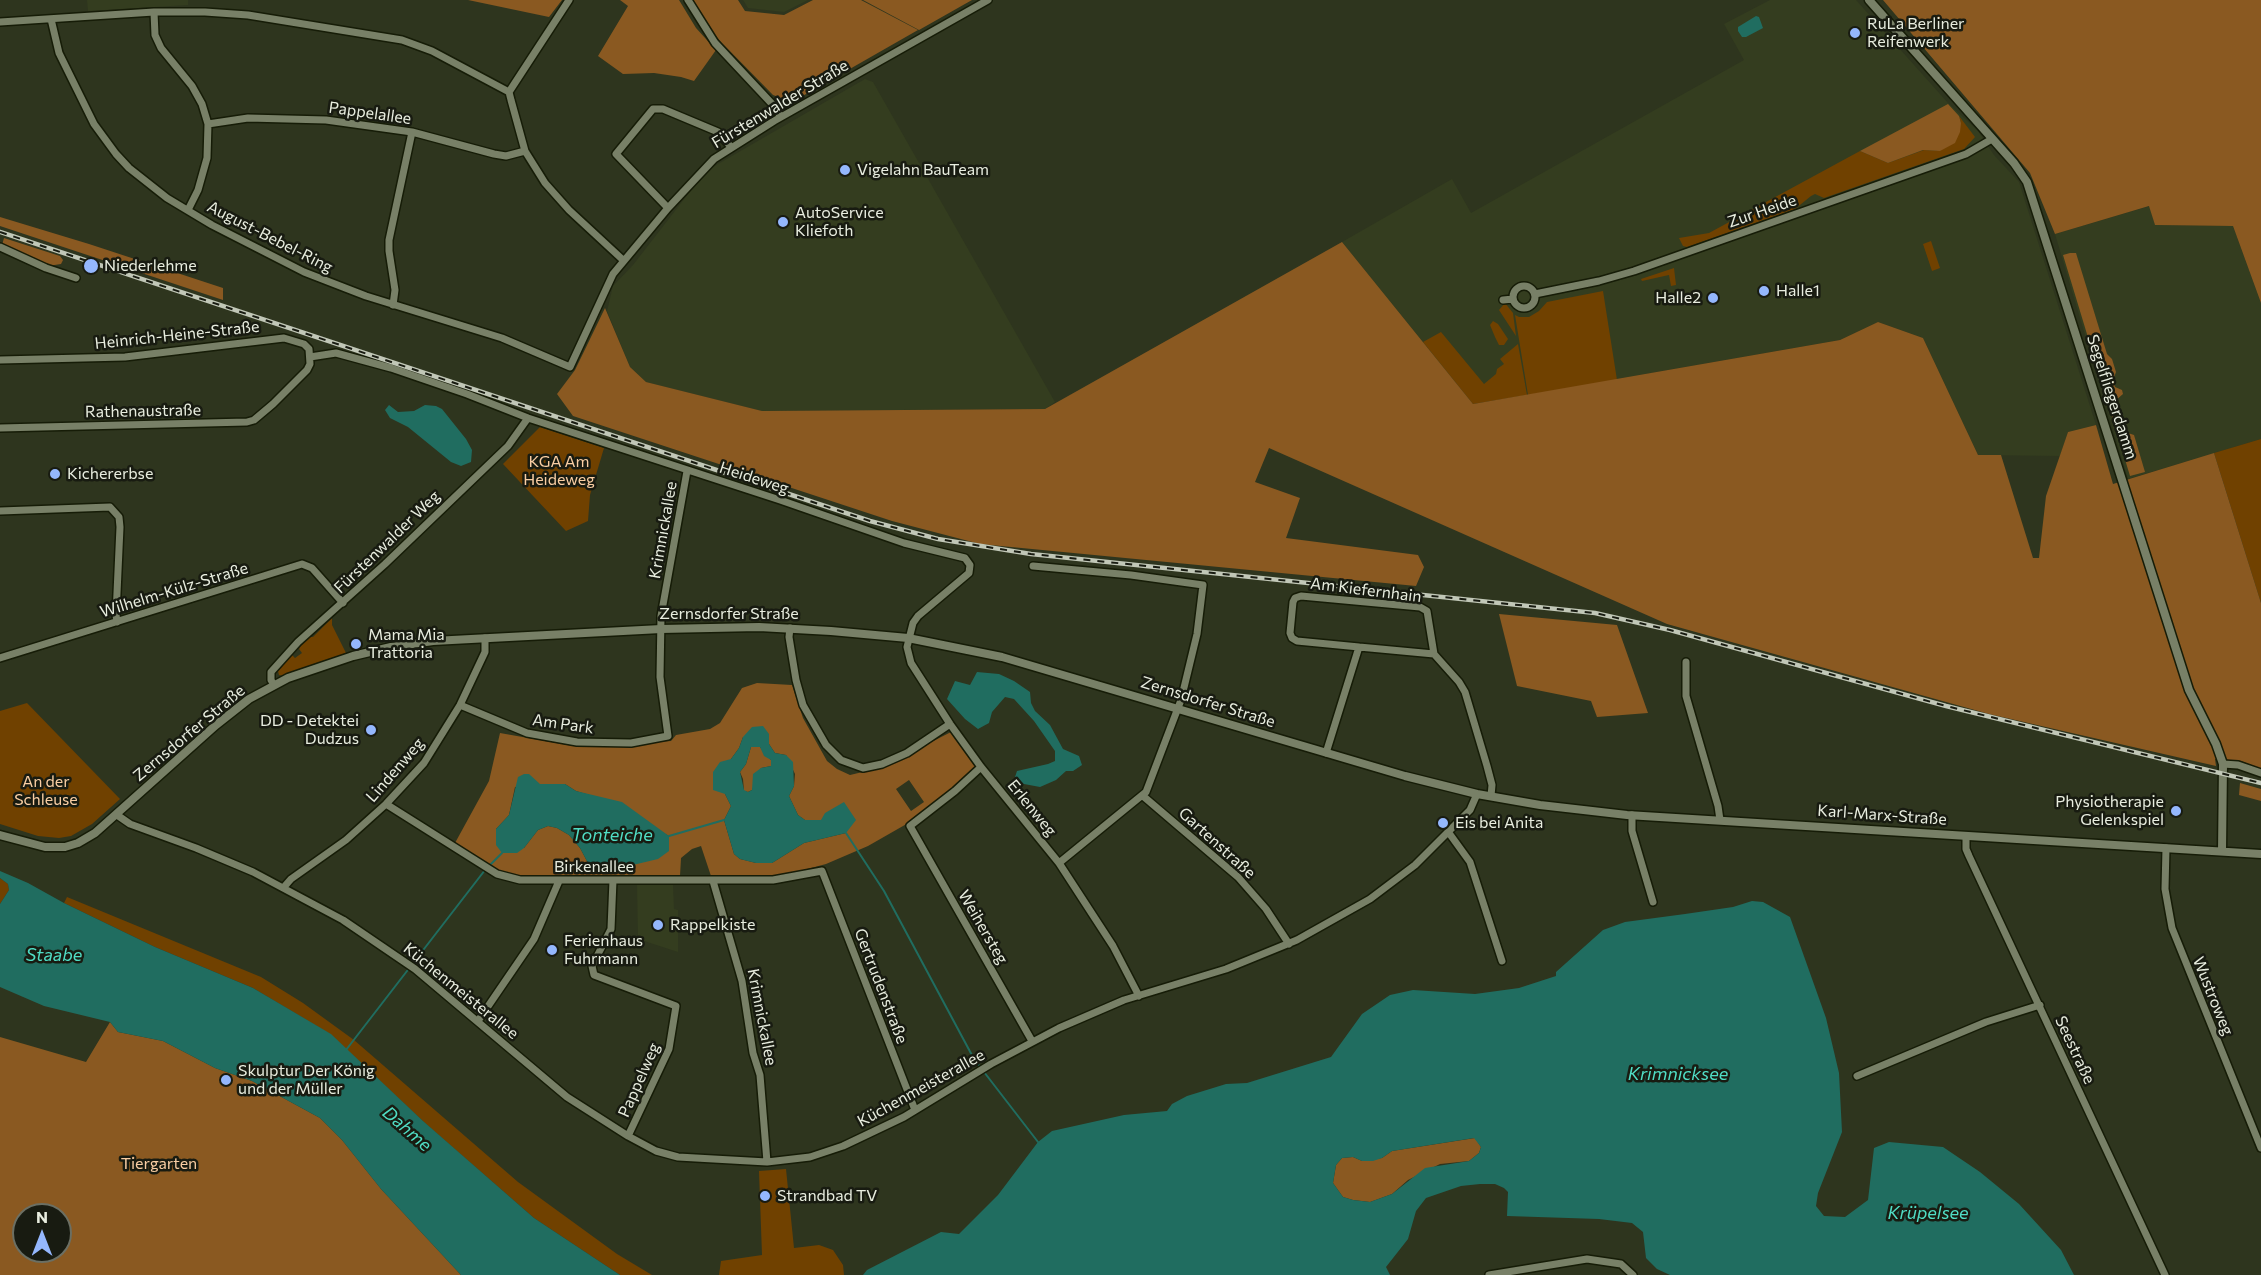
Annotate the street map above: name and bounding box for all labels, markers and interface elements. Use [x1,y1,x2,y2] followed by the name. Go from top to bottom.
[1867,14,1964,52] place label: RuLa Berliner Reifenwerk
[1848,26,1862,40] marker: RuLa Berliner Reifenwerk
[708,56,852,152] street label: Fürstenwalder Straße
[327,98,413,128] street label: Pappelallee
[857,160,989,180] place label: Vigelahn BauTeam
[838,163,852,177] marker: Vigelahn BauTeam
[1725,190,1799,232] street label: Zur Heide
[204,197,336,277] street label: August-Bebel-Ring
[795,203,884,241] place label: AutoService Kliefoth
[776,215,790,229] marker: AutoService Kliefoth
[104,256,197,276] place label: Niederlehme
[82,257,100,275] marker: Niederlehme
[1776,281,1820,301] place label: Halle1
[1757,284,1771,298] marker: Halle1
[1655,288,1701,308] place label: Halle2
[1706,291,1720,305] marker: Halle2
[94,317,260,353] street label: Heinrich-Heine-Straße
[2083,332,2141,462] street label: Segelfliegerdamm
[85,400,201,422] street label: Rathenaustraße
[523,452,595,490] park label: KGA Am Heideweg
[717,458,791,498] street label: Heideweg
[67,464,153,484] place label: Kichererbse
[48,467,62,481] marker: Kichererbse
[645,480,681,580] street label: Krimnickallee
[330,487,444,597] street label: Fürstenwalder Weg
[98,558,250,622] street label: Wilhelm-Külz-Straße
[1309,574,1423,606] street label: Am Kiefernhain
[659,604,799,624] street label: Zernsdorfer Straße
[368,625,445,663] place label: Mama Mia Trattoria
[349,637,363,651] marker: Mama Mia Trattoria
[1138,672,1278,732] street label: Zernsdorfer Straße
[129,681,249,785] street label: Zernsdorfer Straße
[531,710,595,738] street label: Am Park
[260,711,359,749] place label: DD - Detektei Dudzus
[364,723,378,737] marker: DD - Detektei Dudzus
[362,734,428,806] street label: Lindenweg
[14,772,78,810] park label: An der Schleuse
[1003,776,1061,840] street label: Erlenweg
[2055,792,2164,830] place label: Physiotherapie Gelenkspiel
[1817,801,1947,829] street label: Karl-Marx-Straße
[1175,803,1259,883] street label: Gartenstraße
[2169,804,2183,818] marker: Physiotherapie Gelenkspiel
[1455,813,1543,833] place label: Eis bei Anita
[1436,816,1450,830] marker: Eis bei Anita
[571,824,653,846] water label: Tonteiche
[554,857,634,877] street label: Birkenallee
[954,887,1012,967] street label: Weihersteg
[670,915,755,935] place label: Rappelkiste
[651,918,665,932] marker: Rappelkiste
[850,926,912,1046] street label: Gertrudenstraße
[564,931,643,969] place label: Ferienhaus Fuhrmann
[400,939,522,1043] street label: Küchenmeisterallee
[545,943,559,957] marker: Ferienhaus Fuhrmann
[26,944,82,966] water label: Staabe
[2189,954,2237,1038] street label: Wustroweg
[743,967,781,1067] street label: Krimnickallee
[2051,1013,2099,1087] street label: Seestraße
[614,1040,664,1120] street label: Pappelweg
[854,1045,988,1131] street label: Küchenmeisterallee
[238,1061,375,1099] place label: Skulptur Der König und der Müller
[1628,1063,1728,1085] water label: Krimnicksee
[219,1073,233,1087] marker: Skulptur Der König und der Müller
[378,1102,436,1156] water label: Dahme
[121,1154,197,1174] park label: Tiergarten
[777,1186,877,1206] place label: Strandbad TV
[758,1189,772,1203] marker: Strandbad TV
[1887,1202,1969,1224] water label: Krüpelsee
[12,1203,72,1263] north arrow
[36,1207,48,1226] text: N

